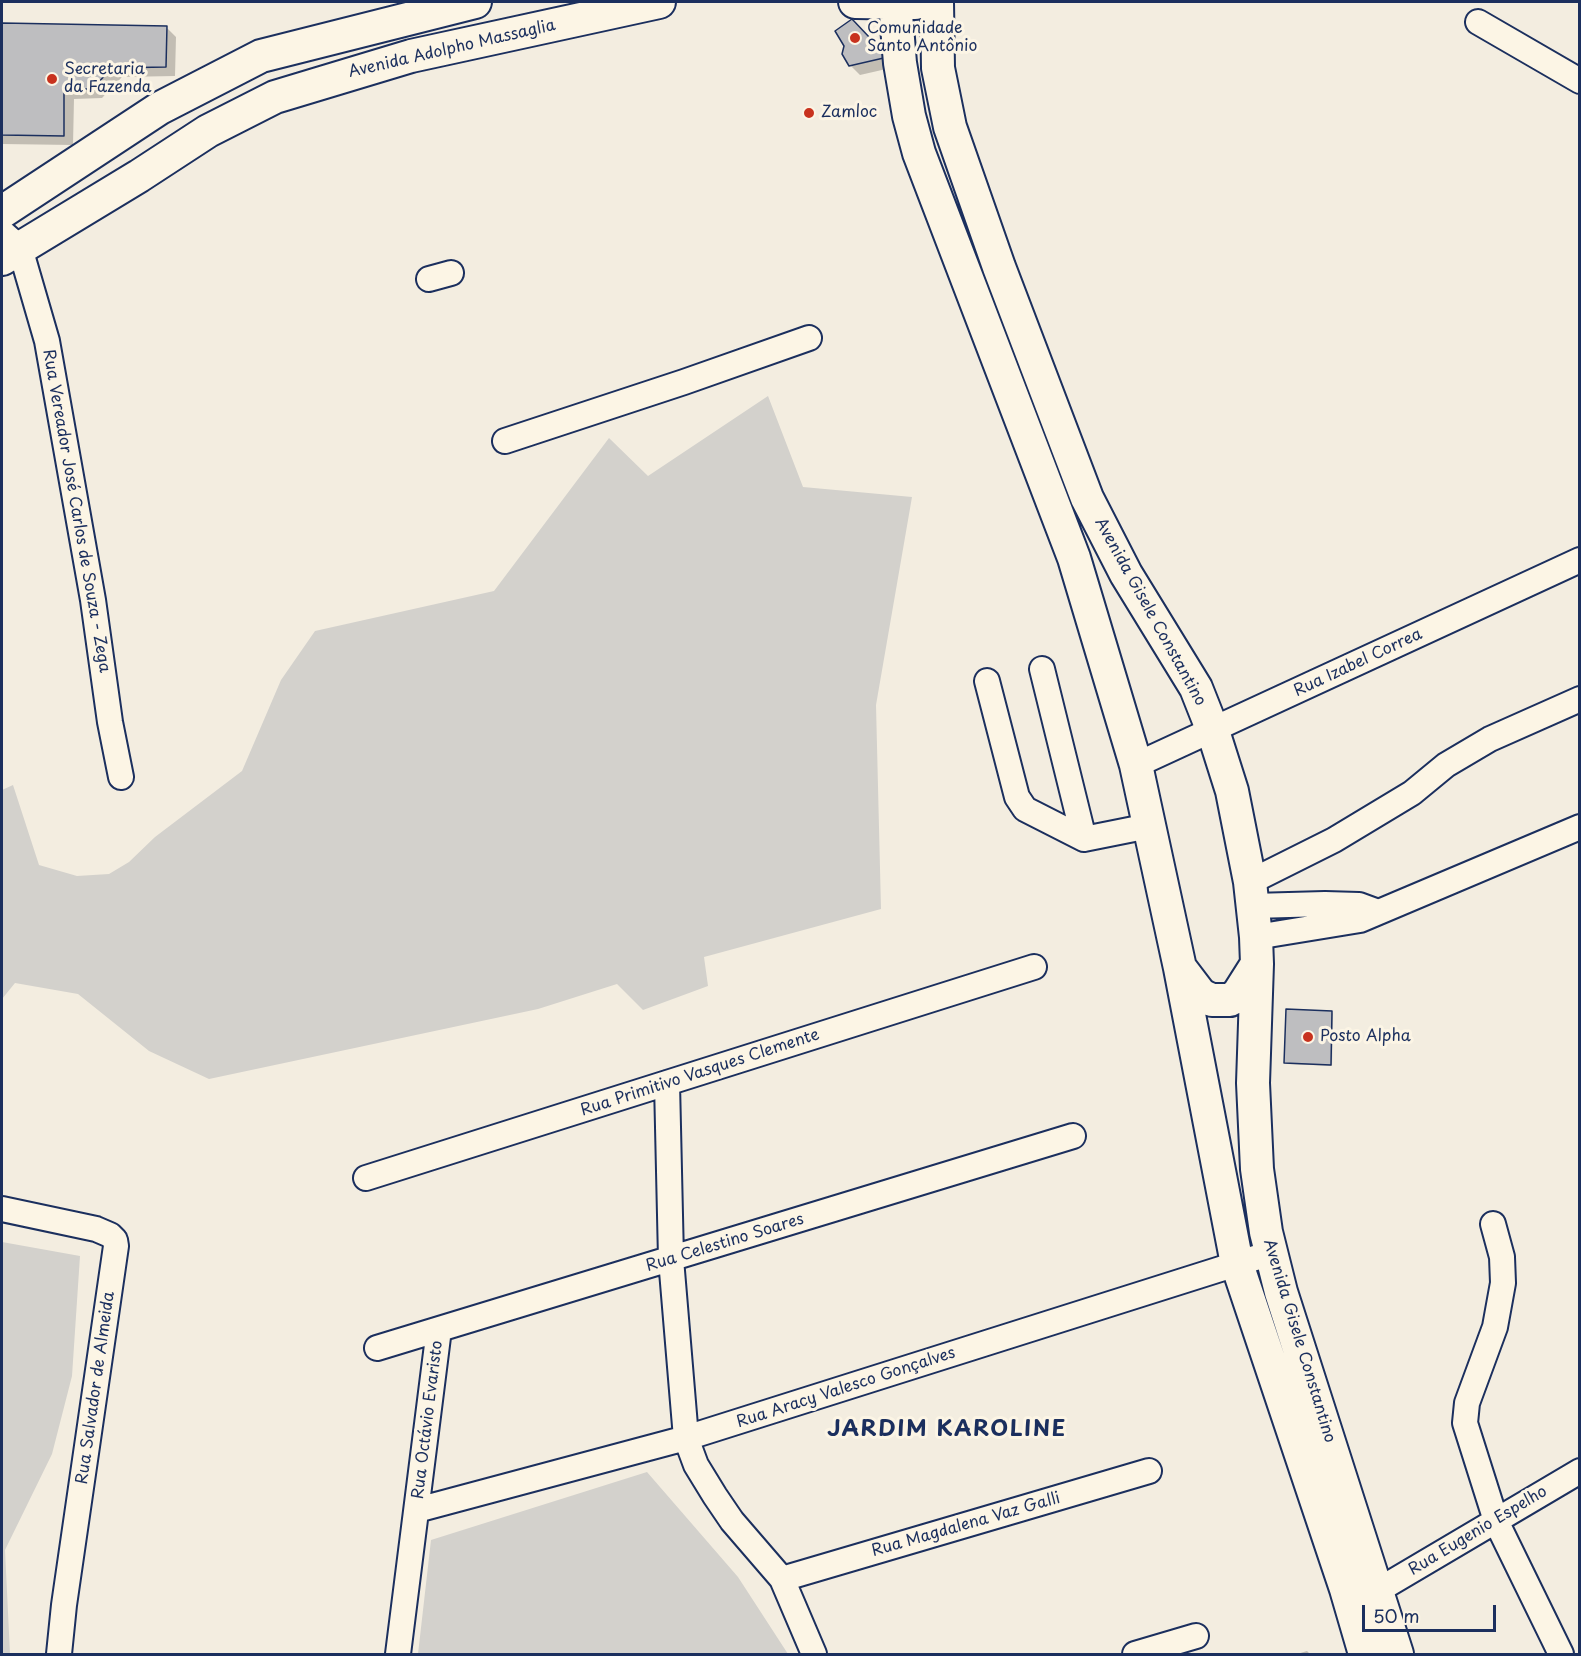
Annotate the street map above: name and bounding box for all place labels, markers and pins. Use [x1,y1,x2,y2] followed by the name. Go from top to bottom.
[867,19,977,57] place label: Comunidade Santo Antônio
[848,31,862,45] marker: Comunidade Santo Antônio
[64,60,152,98] place label: Secretaria da Fazenda
[45,72,59,86] marker: Secretaria da Fazenda
[821,103,877,123] place label: Zamloc
[802,106,816,120] marker: Zamloc
[1320,1027,1411,1047] place label: Posto Alpha
[1301,1030,1315,1044] marker: Posto Alpha

